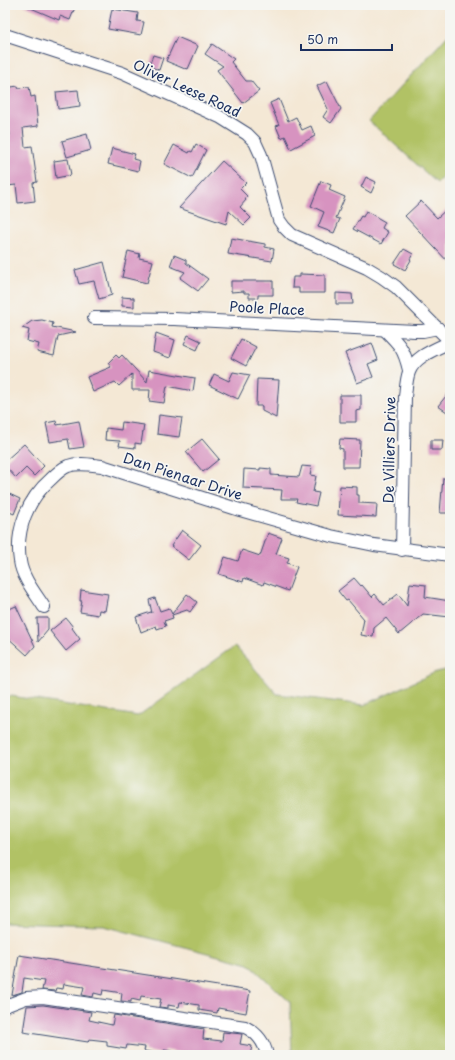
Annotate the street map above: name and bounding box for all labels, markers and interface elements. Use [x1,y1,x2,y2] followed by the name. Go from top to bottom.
[301,26,392,52] scale bar
[307,30,338,48] text: 50 m
[130,54,244,122] street label: Oliver Leese Road
[229,296,305,320] street label: Poole Place
[378,396,400,504] street label: De Villiers Drive
[121,447,245,505] street label: Dan Pienaar Drive

